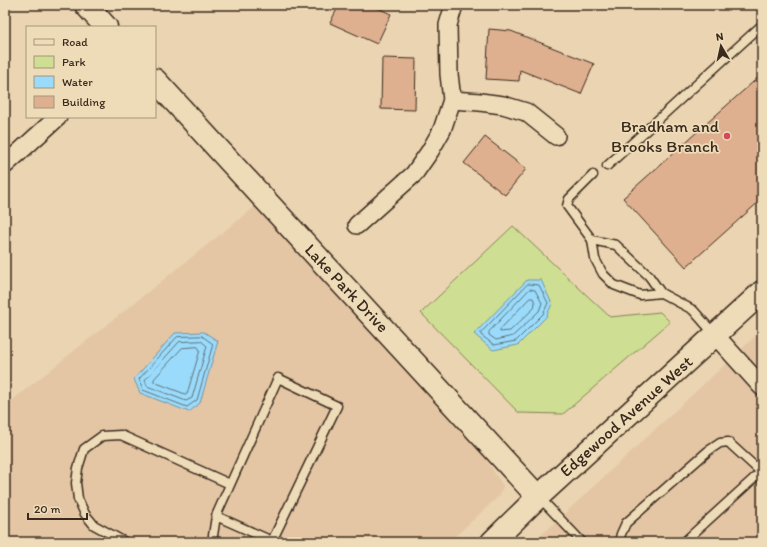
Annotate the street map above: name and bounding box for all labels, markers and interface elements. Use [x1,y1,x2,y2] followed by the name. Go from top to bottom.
[26,26,156,118] legend
[701,26,741,66] north arrow
[715,30,724,44] text: N
[62,35,88,49] text: Road
[62,55,86,69] text: Park
[62,75,93,89] text: Water
[62,95,106,109] text: Building
[611,116,720,156] place label: Bradham and Brooks Branch
[722,131,732,141] marker: Bradham and Brooks Branch
[301,240,393,336] street label: Lake Park Drive
[556,351,697,481] street label: Edgewood Avenue West
[28,495,87,521] scale bar
[34,502,61,516] text: 20 m

